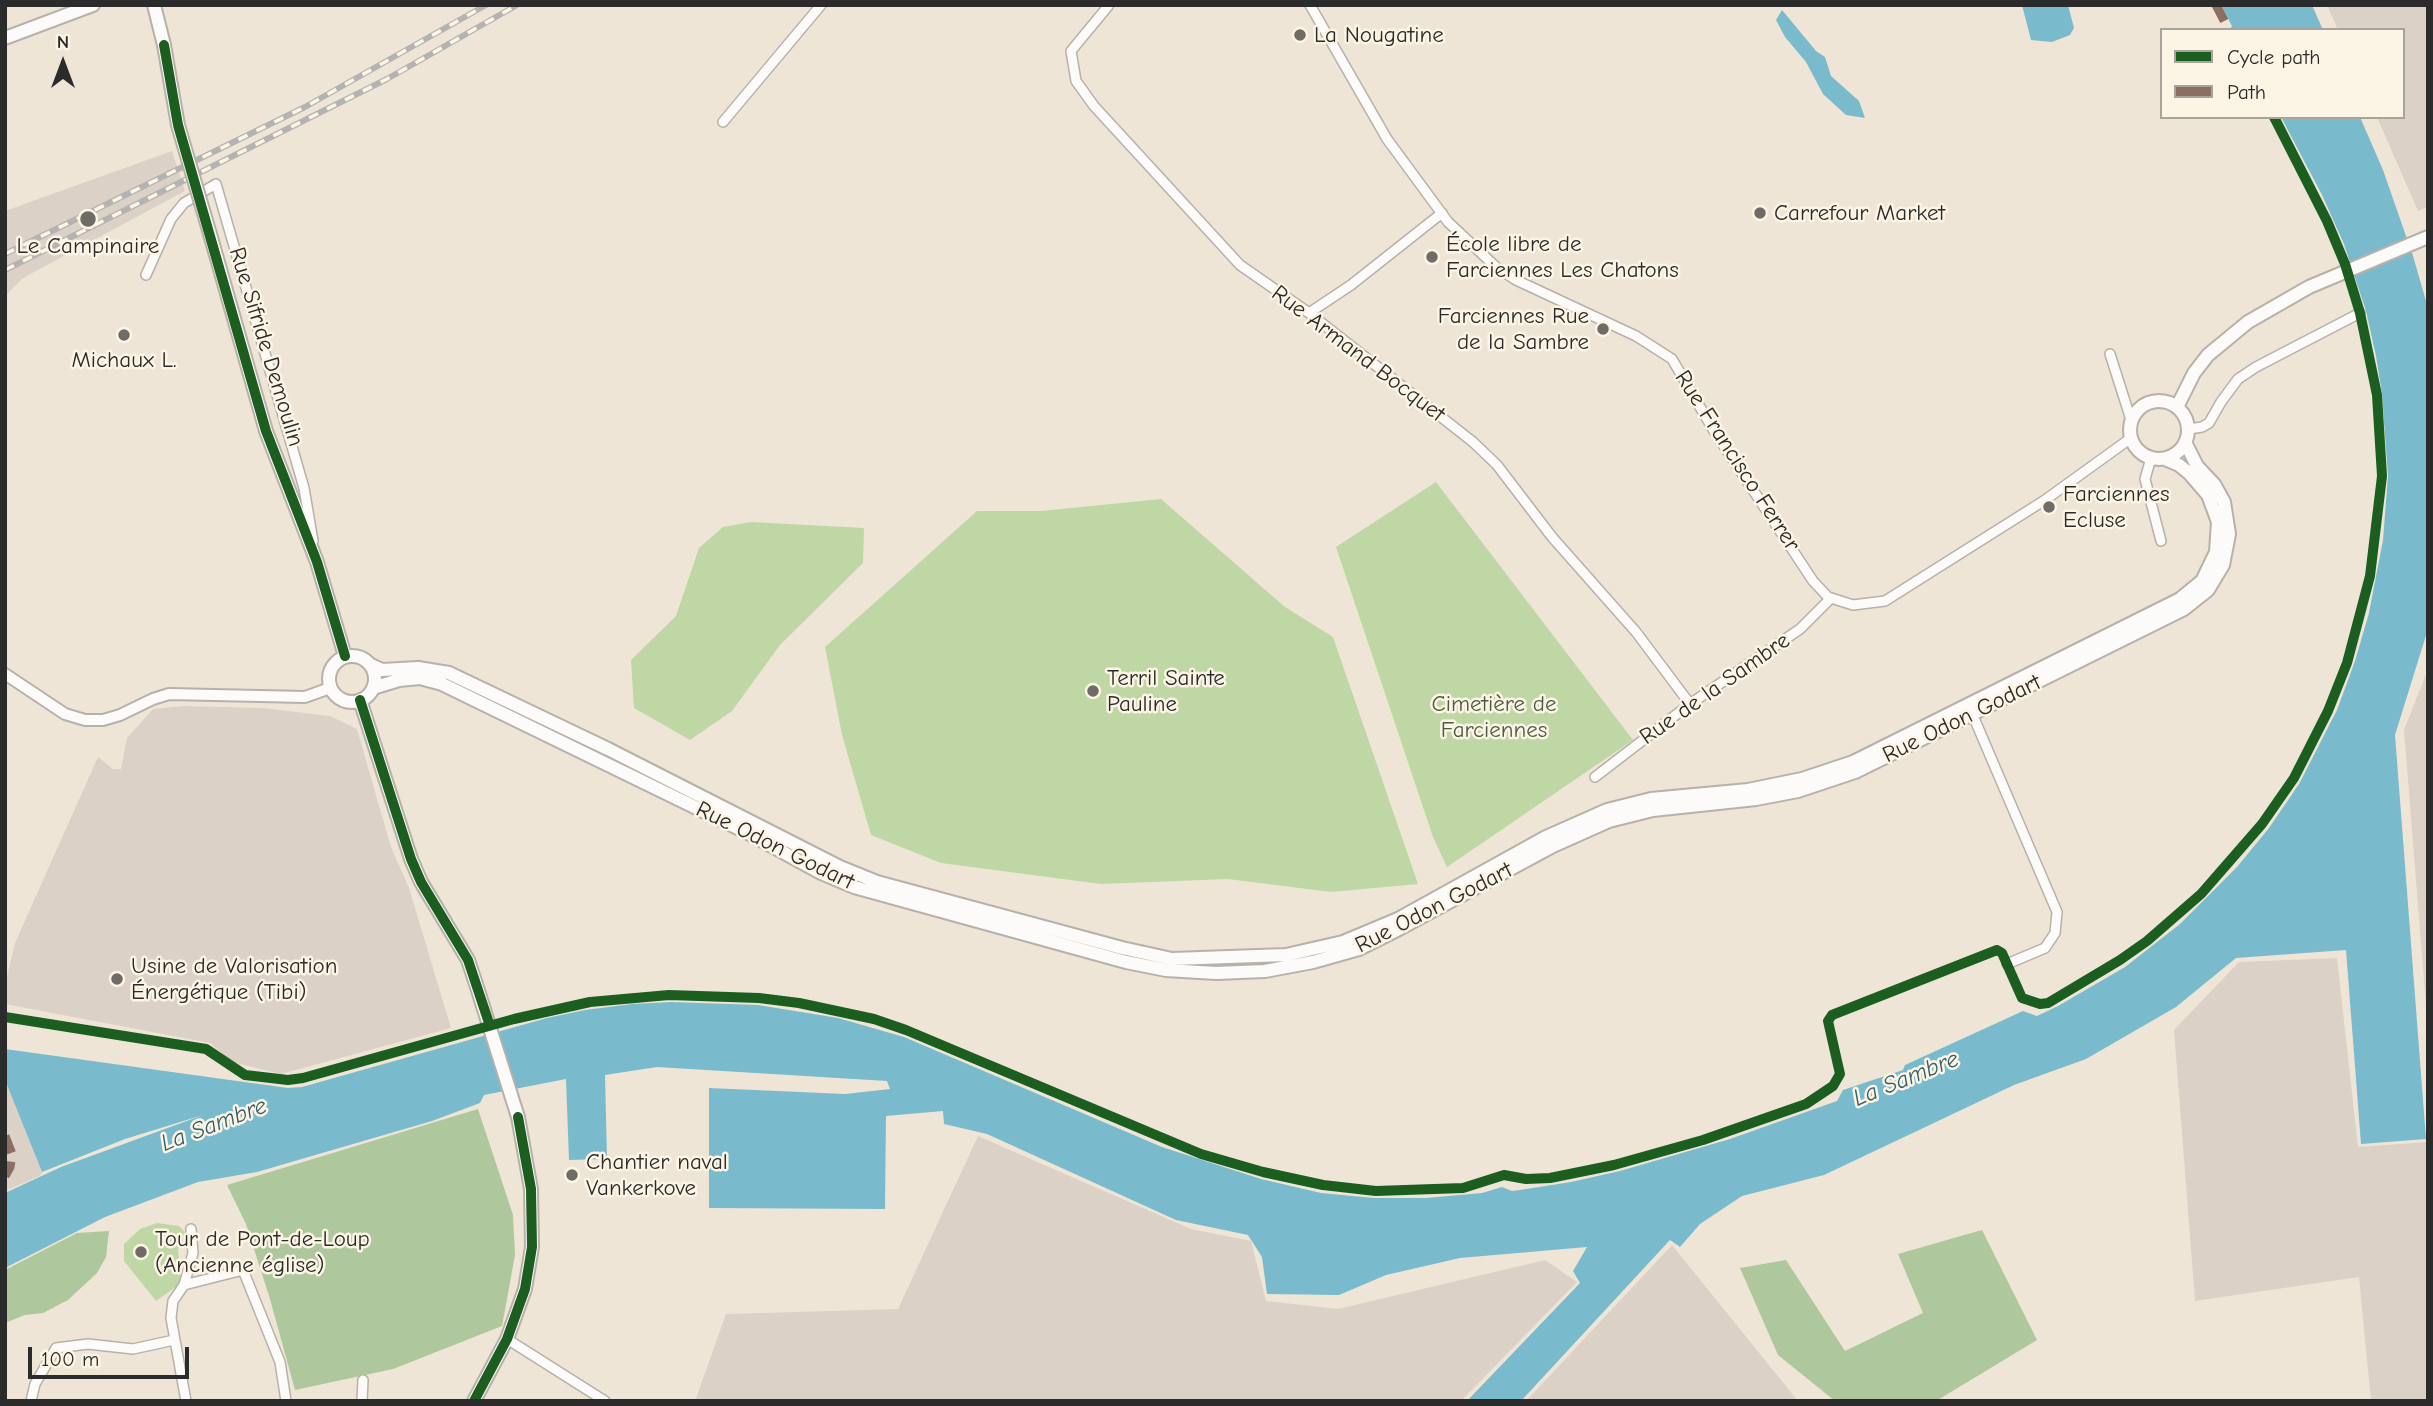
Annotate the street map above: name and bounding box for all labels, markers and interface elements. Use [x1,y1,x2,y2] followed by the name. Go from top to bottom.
[1314,21,1444,49] place label: La Nougatine
[1292,27,1308,43] marker: La Nougatine
[28,28,98,98] north arrow
[2160,28,2405,119] legend
[57,31,69,53] text: N
[2227,45,2320,69] text: Cycle path
[2227,80,2266,104] text: Path
[1774,199,1945,227] place label: Carrefour Market
[1752,205,1768,221] marker: Carrefour Market
[78,209,98,229] marker: Le Campinaire
[1446,230,1679,284] place label: École libre de Farciennes Les Chatons
[17,232,159,260] place label: Le Campinaire
[223,244,309,450] street label: Rue Sifride Demoulin
[1424,249,1440,265] marker: École libre de Farciennes Les Chatons
[1266,280,1450,428] street label: Rue Armand Bocquet
[1438,302,1589,356] place label: Farciennes Rue de la Sambre
[1595,321,1611,337] marker: Farciennes Rue de la Sambre
[116,327,132,343] marker: Michaux L.
[71,346,177,374] place label: Michaux L.
[1668,365,1806,557] street label: Rue Francisco Ferrer
[2063,480,2170,534] place label: Farciennes Ecluse
[2041,499,2057,515] marker: Farciennes Ecluse
[1635,627,1795,751] street label: Rue de la Sambre
[1107,664,1225,718] place label: Terril Sainte Pauline
[1878,669,2046,769] street label: Rue Odon Godart
[1085,683,1101,699] marker: Terril Sainte Pauline
[1432,690,1556,744] park label: Cimetière de Farciennes
[691,796,859,896] street label: Rue Odon Godart
[1351,857,1517,959] street label: Rue Odon Godart
[131,952,337,1006] place label: Usine de Valorisation Énergétique (Tibi)
[109,971,125,987] marker: Usine de Valorisation Énergétique (Tibi)
[1849,1045,1963,1113] water label: La Sambre
[157,1092,271,1158] water label: La Sambre
[586,1148,728,1202] place label: Chantier naval Vankerkove
[564,1167,580,1183] marker: Chantier naval Vankerkove
[155,1225,370,1279] place label: Tour de Pont-de-Loup (Ancienne église)
[133,1244,149,1260] marker: Tour de Pont-de-Loup (Ancienne église)
[32,1332,192,1376] scale bar
[41,1347,99,1371] text: 100 m

